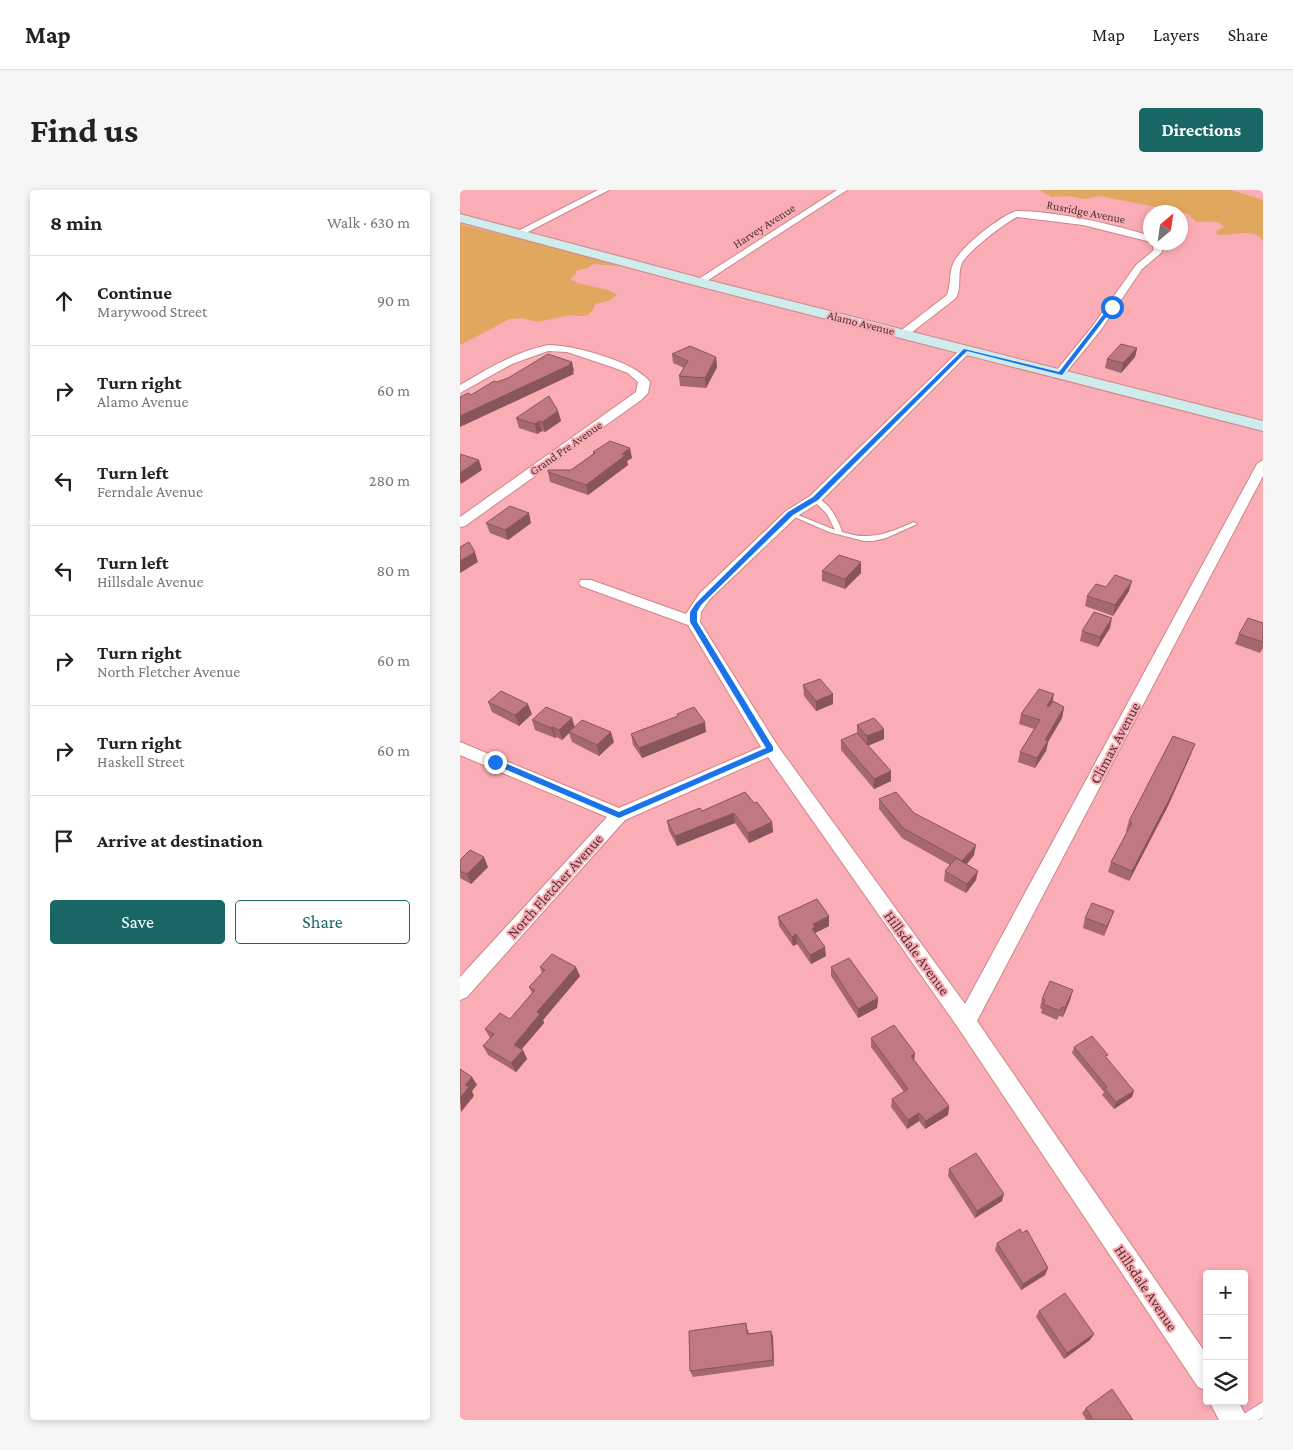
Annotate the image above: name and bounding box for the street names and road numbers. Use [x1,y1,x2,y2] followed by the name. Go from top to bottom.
[1045,198,1127,226] street label: Rusridge Avenue
[730,201,798,251] street label: Harvey Avenue
[826,308,896,338] street label: Alamo Avenue
[527,418,605,478] street label: Grand Pre Avenue
[1087,699,1143,786] street label: Climax Avenue
[504,830,606,941] street label: North Fletcher Avenue
[881,908,953,998] street label: Hillsdale Avenue
[1111,1242,1181,1334] street label: Hillsdale Avenue

